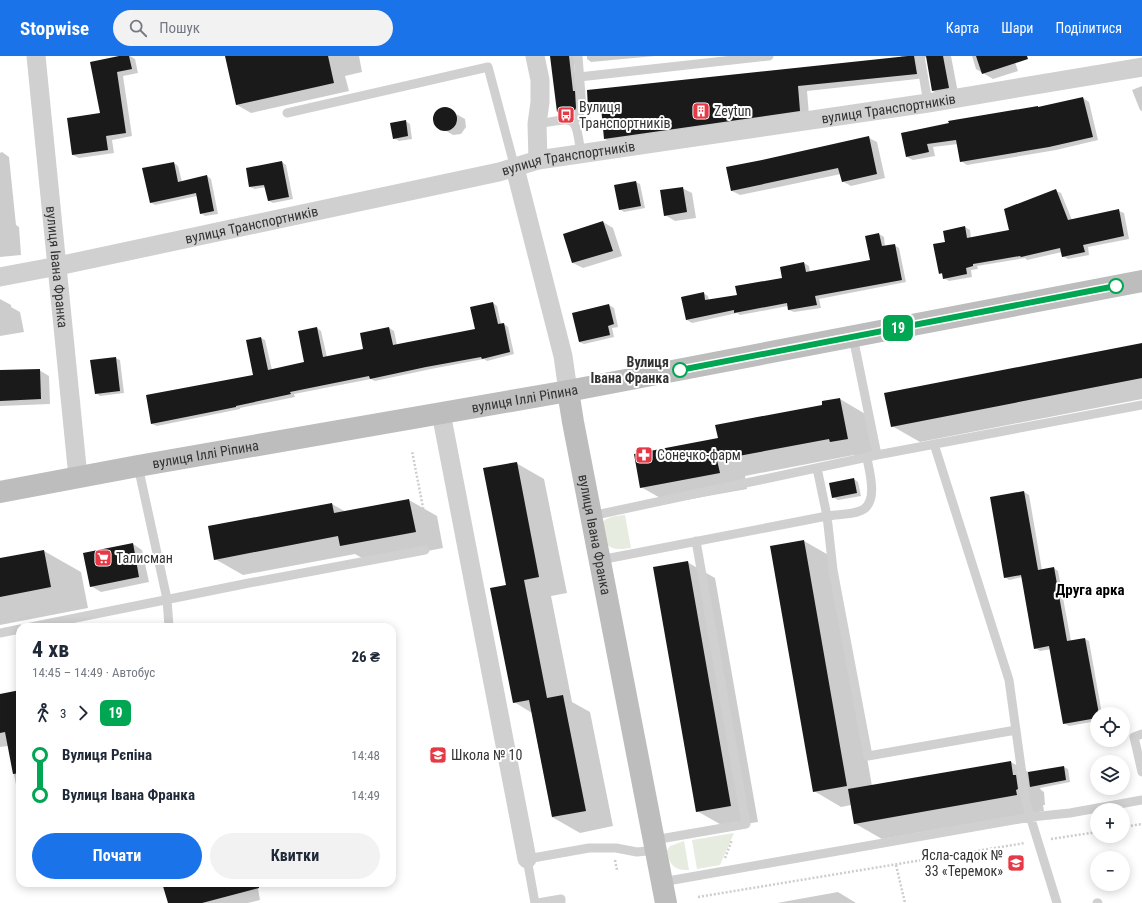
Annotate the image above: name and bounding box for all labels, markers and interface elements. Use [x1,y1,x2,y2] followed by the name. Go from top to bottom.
[113,10,393,46] search box
[20,17,89,40] text: Stopwise
[127,17,149,39] icon: search
[159,19,200,37] text: Пошук
[946,20,979,36] text: Карта
[1001,20,1033,36] text: Шари
[1055,20,1122,36] text: Поділитися
[820,90,957,126] street label: вулиця Транспортників
[579,99,670,131] place label: Вулиця Транспортників
[691,101,711,121] building icon: Zeytun
[714,103,751,119] place label: Zeytun
[556,105,576,125] bus stop icon: Вулиця Транспортників
[500,138,636,179] street label: вулиця Транспортників
[184,203,320,247] street label: вулиця Транспортників
[43,205,71,329] street label: вулиця Івана Франка
[1108,278,1124,294] unlabelled marker
[880,315,916,341] line badge: 19
[891,320,905,336] text: 19
[591,354,669,386] place label: Вулиця Івана Франка
[672,362,688,378] marker: Вулиця Івана Франка
[470,381,579,416] street label: вулиця Іллі Ріпина
[151,437,260,471] street label: вулиця Іллі Ріпина
[634,445,654,465] pharmacy icon: Сонечко-фарм
[657,447,741,463] place label: Сонечко-фарм
[575,473,614,596] street label: вулиця Івана Франка
[93,548,113,568] supermarket icon: Талисман
[116,550,173,566] place label: Талисман
[1055,581,1125,599] district label: Друга арка
[32,637,69,662] text: 4 хв
[351,648,380,666] text: 26 ₴
[32,665,155,680] text: 14:45 – 14:49 · Автобус
[32,702,54,724] icon: walk
[72,702,94,724] icon: forward
[108,705,123,721] text: 19
[60,706,66,721] text: 3
[1090,707,1130,891] map controls
[1090,707,1130,747] button: locate
[428,745,448,765] school or university icon: Школа № 10
[62,746,152,764] text: Вулиця Рєпіна
[451,747,523,763] place label: Школа № 10
[351,748,380,763] text: 14:48
[1090,755,1130,795] button: layers
[62,786,195,804] text: Вулиця Івана Франка
[351,788,380,803] text: 14:49
[1090,803,1130,843] button: +
[32,833,202,879] button: Почати
[210,833,380,879] button: Квитки
[921,847,1003,879] place label: Ясла-садок № 33 «Теремок»
[1090,851,1130,891] button: −
[1006,853,1026,873] school or university icon: Ясла-садок № 33 «Теремок»

